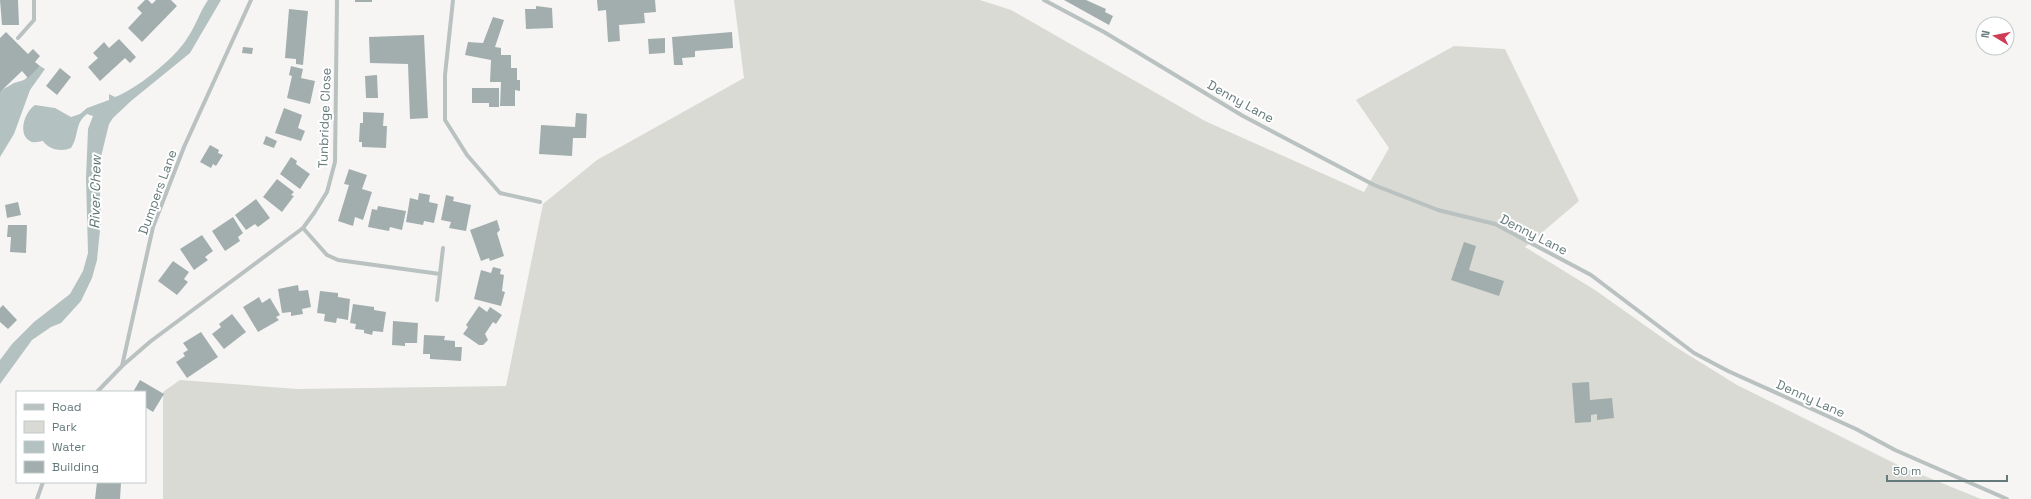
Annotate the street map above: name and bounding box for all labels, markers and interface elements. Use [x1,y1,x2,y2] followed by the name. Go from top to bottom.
[1975,16,2015,56] north arrow
[1978,29,1993,39] text: N
[314,67,335,169] street label: Tunbridge Close
[1204,76,1277,127] street label: Denny Lane
[134,147,181,237] street label: Dumpers Lane
[85,153,105,229] water label: River Chew
[1497,210,1570,259] street label: Denny Lane
[1774,376,1848,421] street label: Denny Lane
[16,391,146,483] legend
[52,399,81,415] text: Road
[52,419,77,435] text: Park
[52,439,86,455] text: Water
[1887,457,2007,483] scale bar
[52,459,99,475] text: Building
[1893,463,1921,479] text: 50 m

